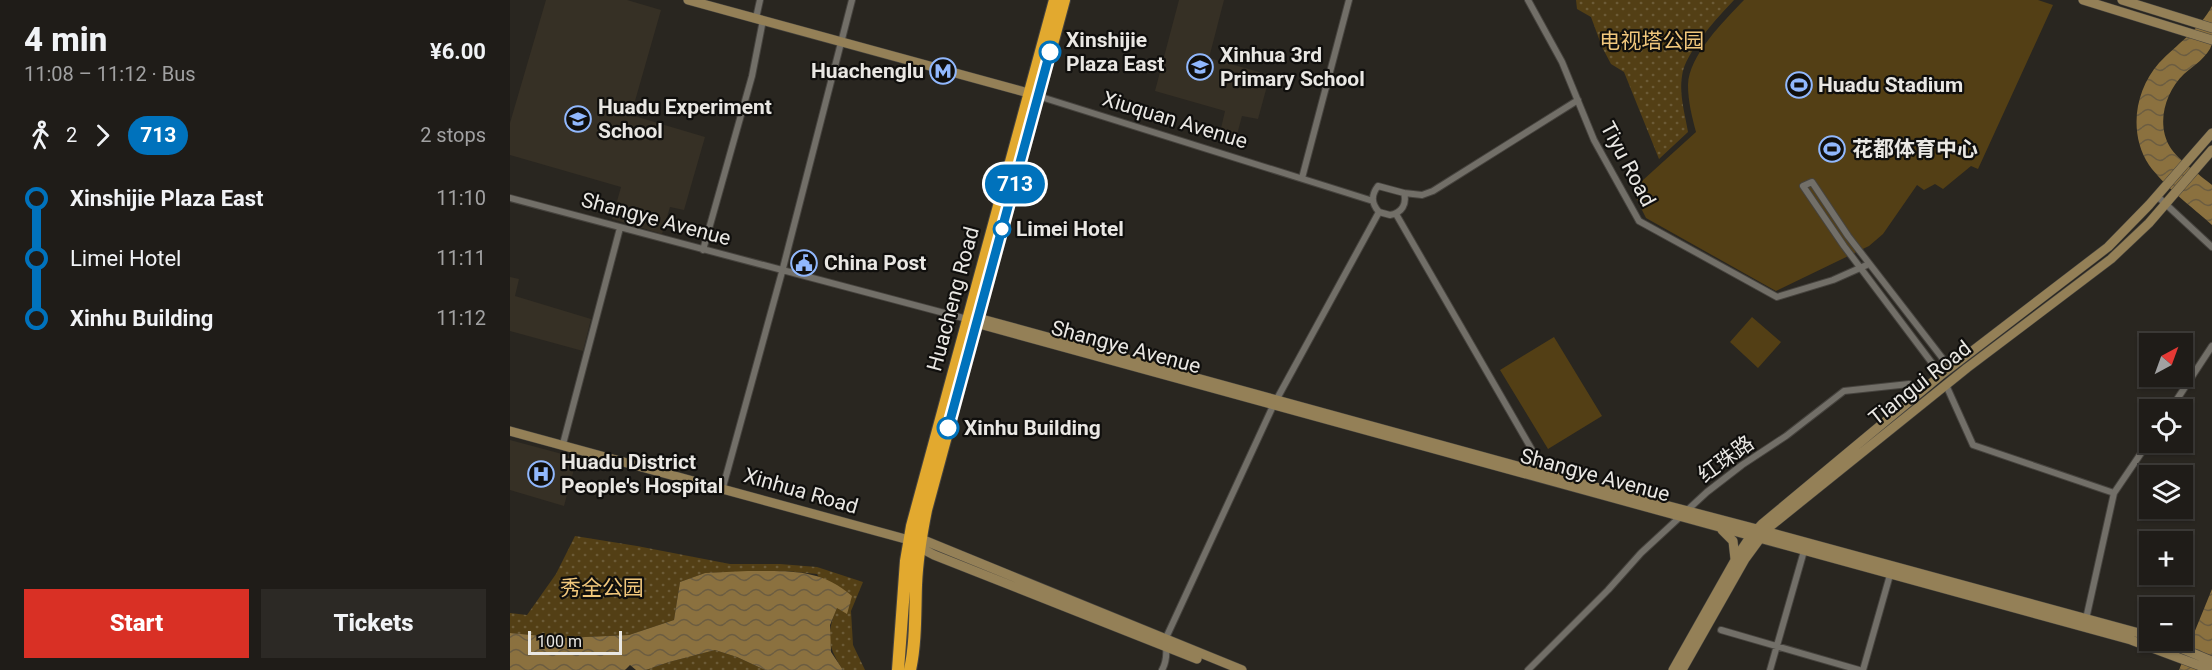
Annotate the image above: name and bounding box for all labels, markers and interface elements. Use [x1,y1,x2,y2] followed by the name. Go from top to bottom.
[24,20,107,59] text: 4 min
[1066,28,1164,76] place label: Xinshijie Plaza East
[1600,29,1705,53] park label: 电视塔公园
[430,39,486,64] text: ¥6.00
[1039,41,1061,63] marker: Xinshijie Plaza East
[1220,43,1365,91] place label: Xinhua 3rd Primary School
[1185,52,1215,82] school or university icon: Xinhua 3rd Primary School
[928,56,958,86] metro station icon: Huachenglu
[811,59,924,83] place label: Huachenglu
[24,62,196,86] text: 11:08 – 11:12 · Bus
[1784,70,1814,100] sports icon: Huadu Stadium
[1818,73,1963,97] place label: Huadu Stadium
[1100,87,1250,153] street label: Xiuquan Avenue
[598,95,772,143] place label: Huadu Experiment School
[563,104,593,134] school or university icon: Huadu Experiment School
[1596,118,1660,210] street label: Tiyu Road
[24,119,57,152] icon: walk
[86,119,119,152] icon: forward
[66,123,77,147] text: 2
[140,123,176,147] text: 713
[420,123,486,147] text: 2 stops
[1817,134,1847,164] sports icon: 花都体育中心
[1852,137,1978,161] place label: 花都体育中心
[980,164,1050,204] line badge: 713
[997,172,1033,196] text: 713
[70,186,264,211] text: Xinshijie Plaza East
[436,186,486,210] text: 11:10
[579,188,733,250] street label: Shangye Avenue
[1016,217,1124,241] place label: Limei Hotel
[993,220,1011,238] marker: Limei Hotel
[922,224,984,374] street label: Huacheng Road
[70,246,181,271] text: Limei Hotel
[436,246,486,270] text: 11:11
[789,248,819,278] public building icon: China Post
[824,251,926,275] place label: China Post
[70,306,213,331] text: Xinhu Building
[436,306,486,330] text: 11:12
[1049,316,1203,378] street label: Shangye Avenue
[2139,333,2193,387] north arrow
[2139,333,2193,651] map controls
[1864,336,1976,430] street label: Tiangui Road
[2139,399,2193,453] button: locate
[964,416,1101,440] place label: Xinhu Building
[937,417,959,439] marker: Xinhu Building
[1693,431,1759,487] street label: 红珠路
[1518,444,1672,506] street label: Shangye Avenue
[561,450,723,498] place label: Huadu District People's Hospital
[526,459,556,489] hospital icon: Huadu District People's Hospital
[741,463,861,519] street label: Xinhua Road
[2139,465,2193,519] button: layers
[2139,531,2193,585] button: +
[560,576,644,600] park label: 秀全公园
[24,589,249,658] button: Start
[261,589,486,658] button: Tickets
[2139,597,2193,651] button: −
[528,628,622,656] scale bar
[537,632,582,651] text: 100 m

